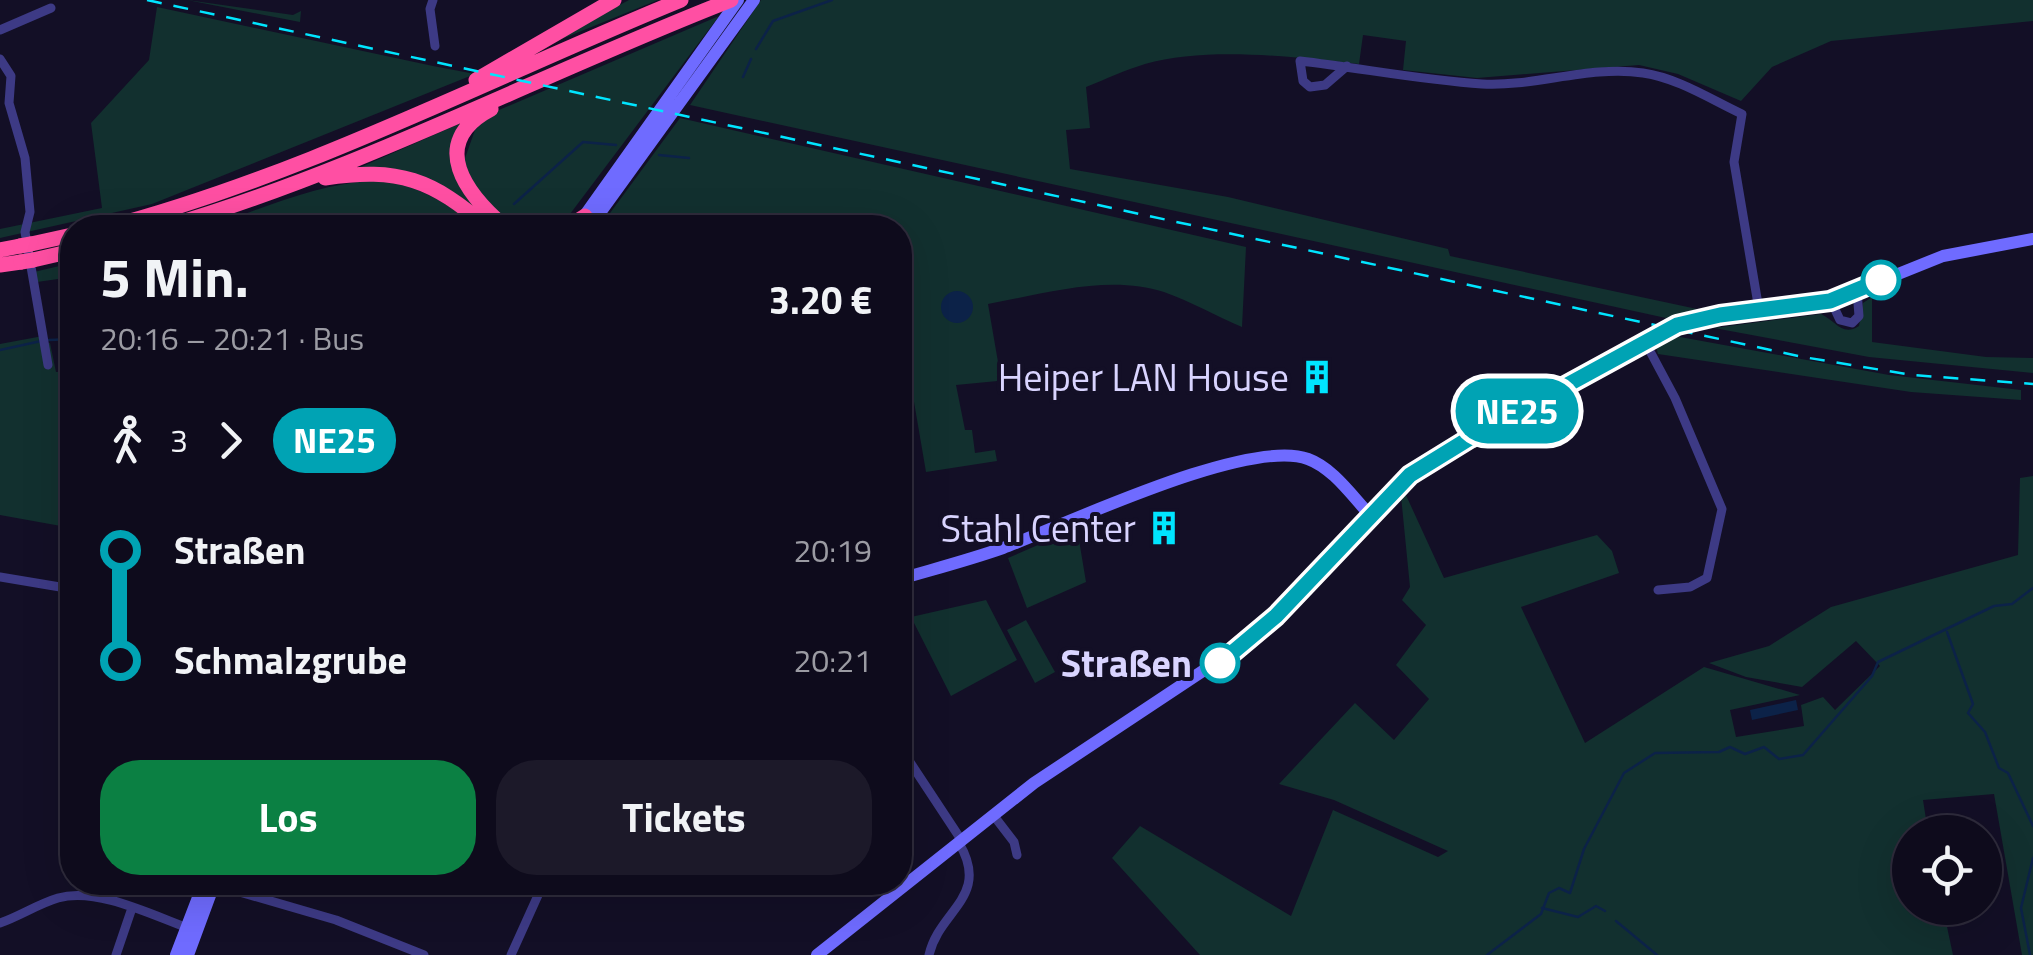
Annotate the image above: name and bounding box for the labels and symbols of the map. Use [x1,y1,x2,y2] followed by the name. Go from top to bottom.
[1862,261,1900,299] unlabelled marker
[998,348,1289,406] place label: Heiper LAN House
[1298,358,1336,396] building icon: Heiper LAN House
[1447,378,1587,444] line badge: NE25
[940,499,1136,557] place label: Stahl Center
[1145,509,1183,547] building icon: Stahl Center
[1061,634,1192,692] place label: Straßen
[1201,644,1239,682] marker: Straßen

